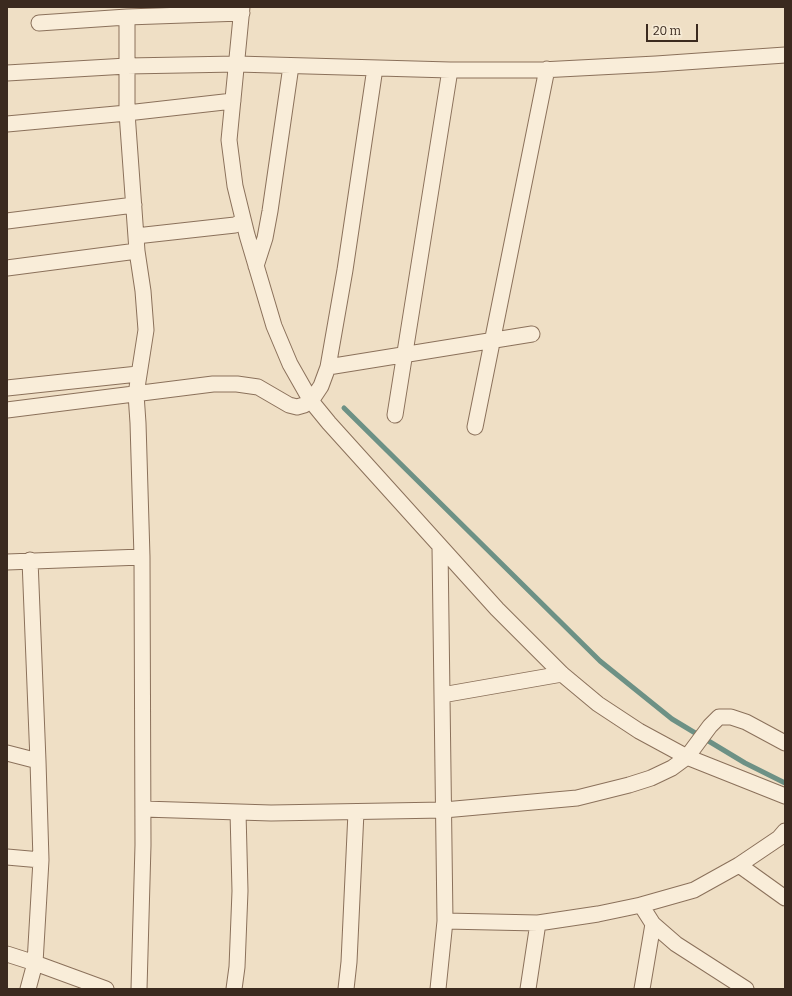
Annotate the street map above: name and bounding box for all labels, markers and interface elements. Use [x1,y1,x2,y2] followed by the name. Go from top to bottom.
[648,16,700,42] scale bar
[653,24,681,38] text: 20 m

